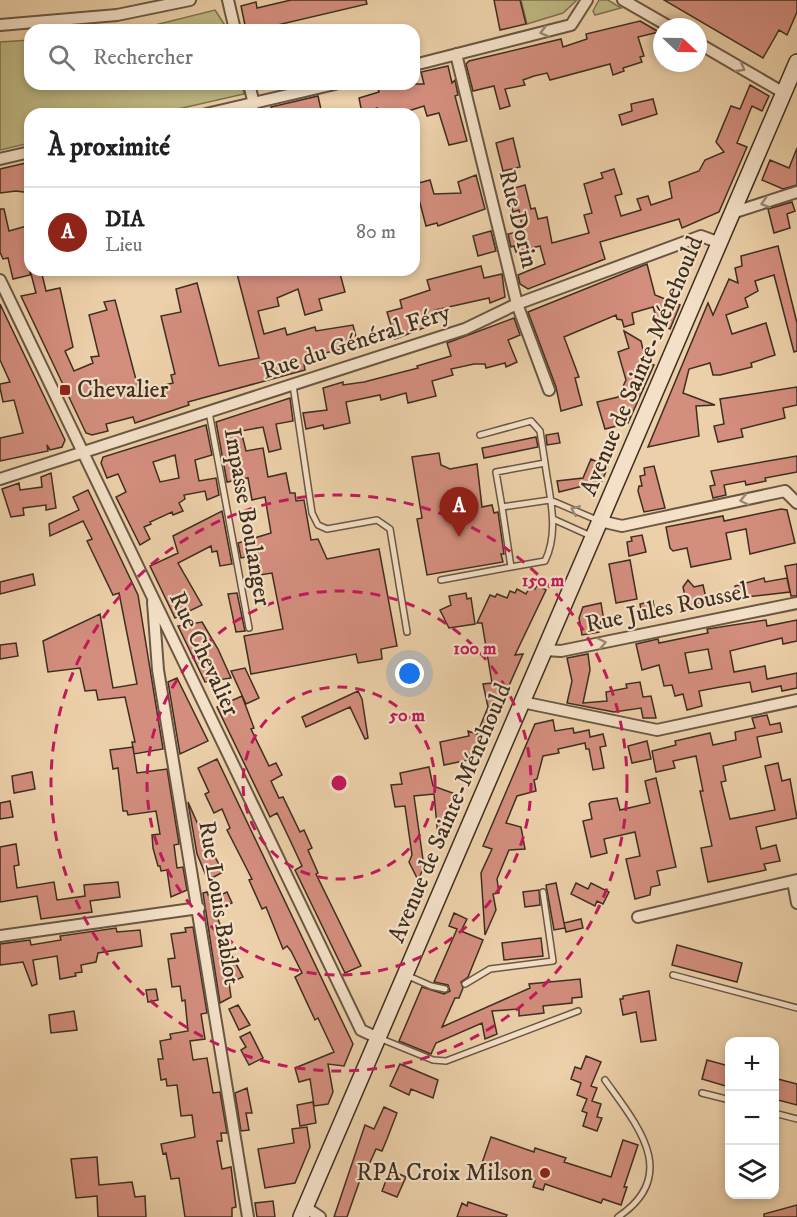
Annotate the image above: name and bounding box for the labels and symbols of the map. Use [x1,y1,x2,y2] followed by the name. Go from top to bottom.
[653,18,707,72] north arrow
[539,25,549,38] one-way arrow
[735,60,745,72] one-way arrow
[491,167,545,271] street label: Rue Dorin
[760,196,771,208] one-way arrow
[574,232,710,500] street label: Avenue de Sainte-Ménehould
[258,297,455,387] street label: Rue du Général Féry
[77,375,169,405] place label: Chevalier
[58,383,72,397] marker: Chevalier
[217,426,277,608] street label: Impasse Boulanger
[440,488,478,537] pin: A
[739,493,749,506] one-way arrow
[570,506,581,518] one-way arrow
[522,570,565,592] text: 150 m
[583,576,752,640] street label: Rue Jules Roussel
[162,587,246,721] street label: Rue Chevalier
[597,637,607,650] one-way arrow
[453,638,497,660] text: 100 m
[395,659,424,688] your location
[382,679,518,947] street label: Avenue de Sainte-Ménehould
[388,705,425,727] text: 50 m
[329,773,349,793] centre of rings
[191,819,247,987] street label: Rue Louis Bablot
[356,1158,533,1188] place label: RPA Croix Milson
[538,1166,552,1180] marker: RPA Croix Milson

